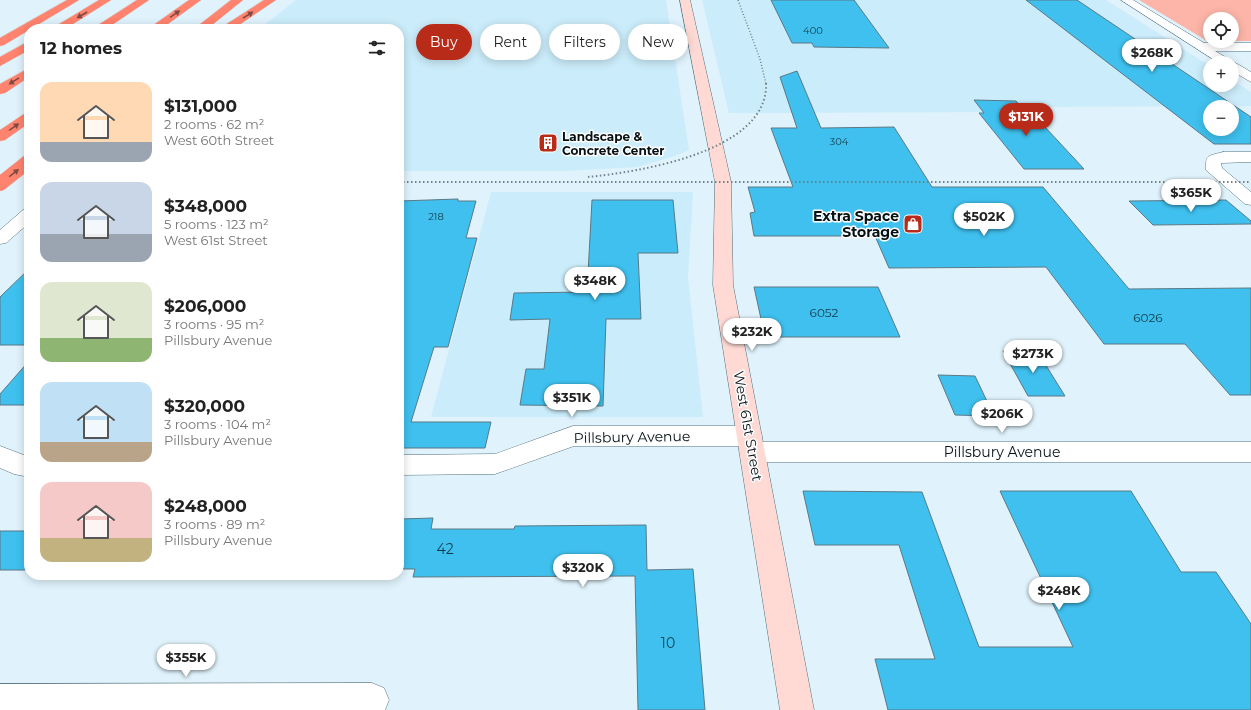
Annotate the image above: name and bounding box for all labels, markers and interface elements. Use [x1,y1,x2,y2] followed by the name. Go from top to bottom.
[76,11,88,18] one-way arrow
[170,11,180,19] one-way arrow
[242,11,254,18] one-way arrow
[1203,12,1239,136] map controls
[1203,12,1239,48] button: locate
[416,24,472,60] chip: Buy
[480,24,541,60] chip: Rent
[549,24,620,60] chip: Filters
[628,24,688,60] chip: New
[803,24,823,37] house number: 400
[366,37,388,59] icon: filters
[40,38,122,58] text: 12 homes
[1124,39,1180,73] pin: $268K
[1131,44,1173,60] text: $268K
[1203,56,1239,92] button: +
[9,77,20,85] one-way arrow
[164,96,237,116] text: $131,000
[72,98,120,146] icon: home
[1203,100,1239,136] button: −
[998,103,1054,137] pin: $131K
[1008,108,1044,124] text: $131K
[164,116,264,132] text: 2 rooms · 62 m²
[9,123,20,131] one-way arrow
[562,129,664,158] place label: Landscape & Concrete Center
[164,132,274,148] text: West 60th Street
[537,132,559,154] building icon: Landscape & Concrete Center
[830,135,849,148] house number: 304
[9,168,20,177] one-way arrow
[1163,179,1219,213] pin: $365K
[1170,184,1212,200] text: $365K
[164,196,247,216] text: $348,000
[72,198,120,246] icon: home
[956,203,1012,237] pin: $502K
[813,207,899,241] place label: Extra Space Storage
[963,208,1005,224] text: $502K
[428,210,444,223] house number: 218
[902,213,924,235] shop icon: Extra Space Storage
[164,216,269,232] text: 5 rooms · 123 m²
[164,232,268,248] text: West 61st Street
[567,267,623,301] pin: $348K
[573,272,617,288] text: $348K
[164,296,246,316] text: $206,000
[72,298,120,346] icon: home
[810,305,839,320] house number: 6052
[1133,310,1163,325] house number: 6026
[164,316,264,332] text: 3 rooms · 95 m²
[724,318,780,352] pin: $232K
[732,323,772,339] text: $232K
[164,332,272,348] text: Pillsbury Avenue
[1005,340,1061,374] pin: $273K
[1012,345,1054,361] text: $273K
[729,370,767,483] street label: West 61st Street
[544,384,600,418] pin: $351K
[553,389,591,405] text: $351K
[164,396,245,416] text: $320,000
[72,398,120,446] icon: home
[974,400,1030,434] pin: $206K
[981,405,1023,421] text: $206K
[164,416,271,432] text: 3 rooms · 104 m²
[574,427,690,447] street label: Pillsbury Avenue
[164,432,272,448] text: Pillsbury Avenue
[944,443,1060,461] street label: Pillsbury Avenue
[164,496,247,516] text: $248,000
[72,498,120,546] icon: home
[164,516,265,532] text: 3 rooms · 89 m²
[164,532,272,548] text: Pillsbury Avenue
[436,540,454,558] house number: 42
[555,554,611,588] pin: $320K
[562,559,604,575] text: $320K
[1031,577,1087,611] pin: $248K
[1037,582,1081,598] text: $248K
[661,634,675,652] house number: 10
[158,644,214,678] pin: $355K
[166,649,206,665] text: $355K

